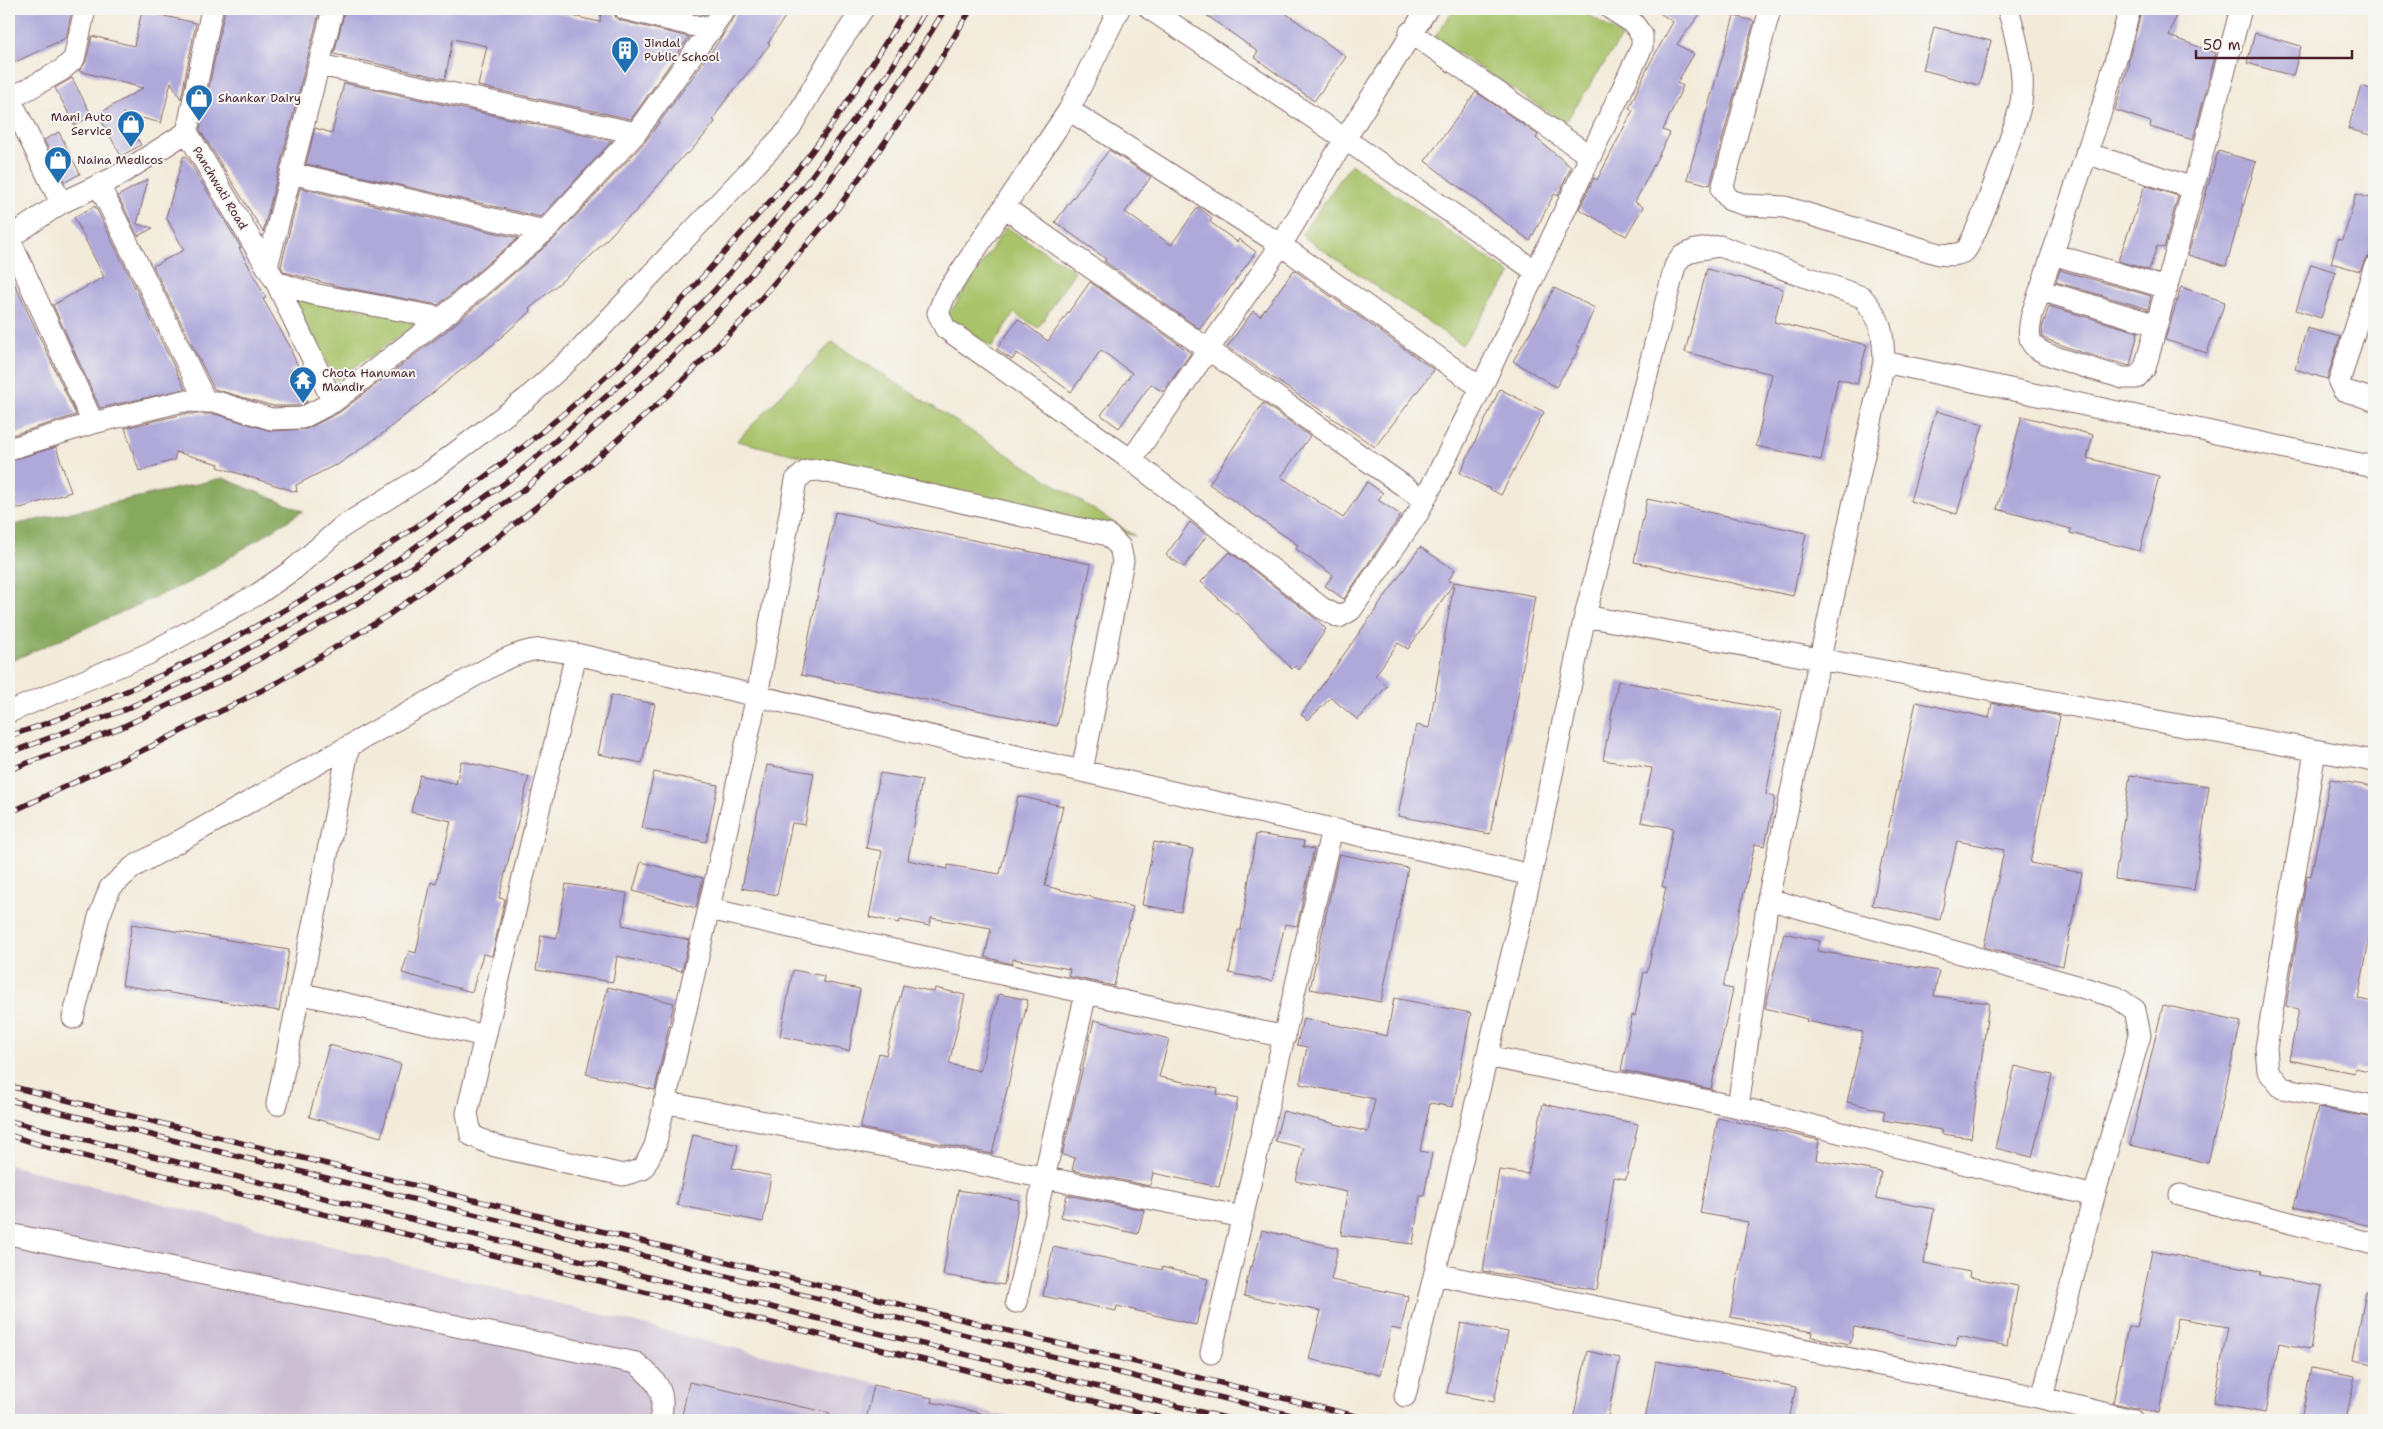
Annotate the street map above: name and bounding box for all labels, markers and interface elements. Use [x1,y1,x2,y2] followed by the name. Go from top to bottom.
[2196,28,2352,60] scale bar
[610,35,640,74] building icon: Jindal Public School
[644,35,720,65] place label: Jindal Public School
[2203,35,2241,55] text: 50 m
[184,83,214,122] shop icon: Shankar Dairy
[218,90,301,106] place label: Shankar Dairy
[51,109,112,139] place label: Mani Auto Service
[116,109,146,148] shop icon: Mani Auto Service
[189,143,251,233] street label: Panchwati Road
[43,145,73,184] shop icon: Naina Medicos
[77,152,163,168] place label: Naina Medicos
[288,365,318,404] temple icon: Chota Hanuman Mandir
[322,365,416,395] place label: Chota Hanuman Mandir

